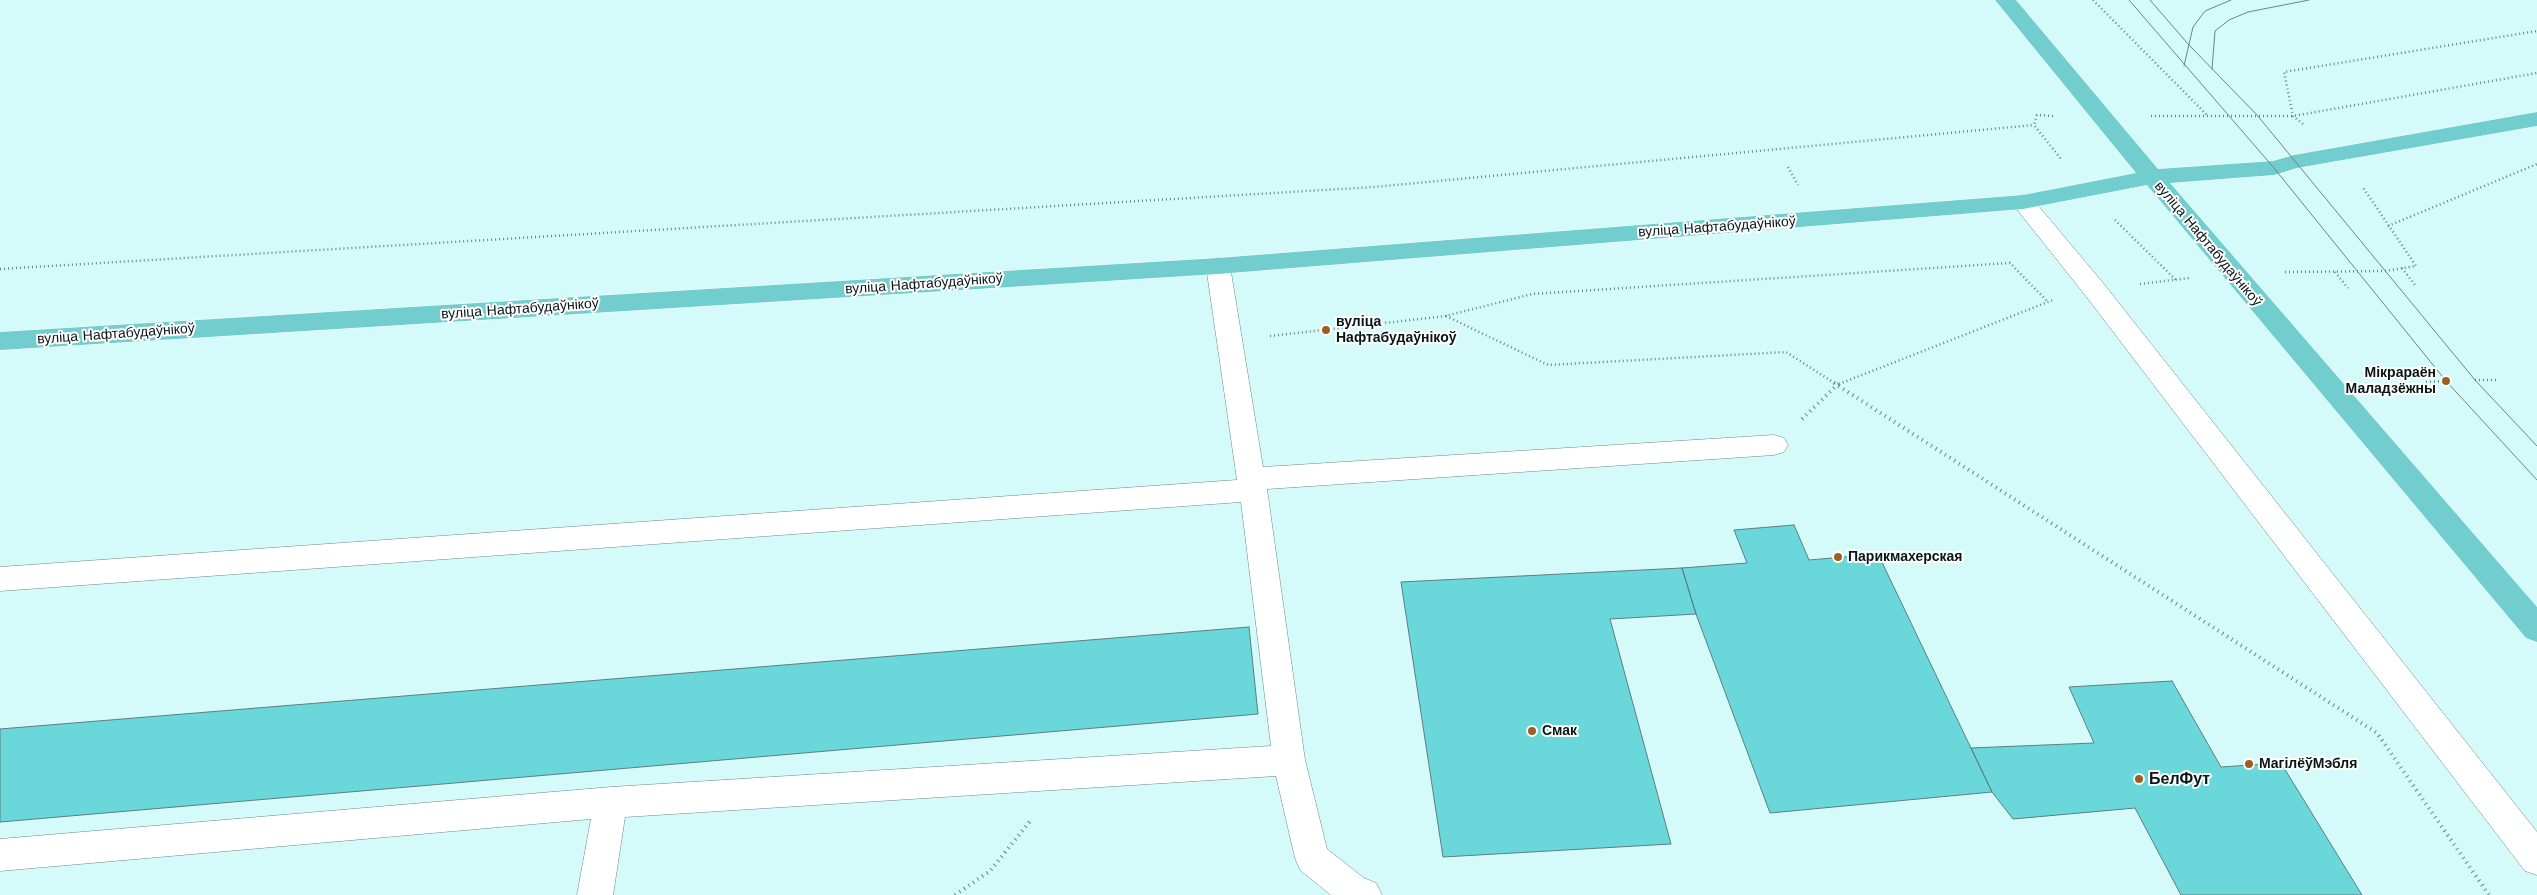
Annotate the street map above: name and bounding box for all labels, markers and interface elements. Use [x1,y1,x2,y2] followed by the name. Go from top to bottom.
[2151,178,2265,310] street label: вуліца Нафтабудаўнікоў
[1638,213,1796,241] street label: вуліца Нафтабудаўнікоў
[845,270,1003,298] street label: вуліца Нафтабудаўнікоў
[441,295,599,323] street label: вуліца Нафтабудаўнікоў
[1336,314,1456,347] place label: вуліца Нафтабудаўнікоў
[37,320,195,348] street label: вуліца Нафтабудаўнікоў
[1320,324,1332,336] marker: вуліца Нафтабудаўнікоў
[2346,365,2436,398] place label: Мікрараён Маладзёжны
[2440,375,2452,387] marker: Мікрараён Маладзёжны
[1848,549,1962,565] place label: Парикмахерская
[1832,551,1844,563] marker: Парикмахерская
[1542,723,1577,739] place label: Смак
[1526,725,1538,737] marker: Смак
[2259,756,2357,772] place label: МагілёўМэбля
[2243,758,2255,770] marker: МагілёўМэбля
[2149,769,2210,789] place label: БелФут
[2133,773,2145,785] marker: БелФут

